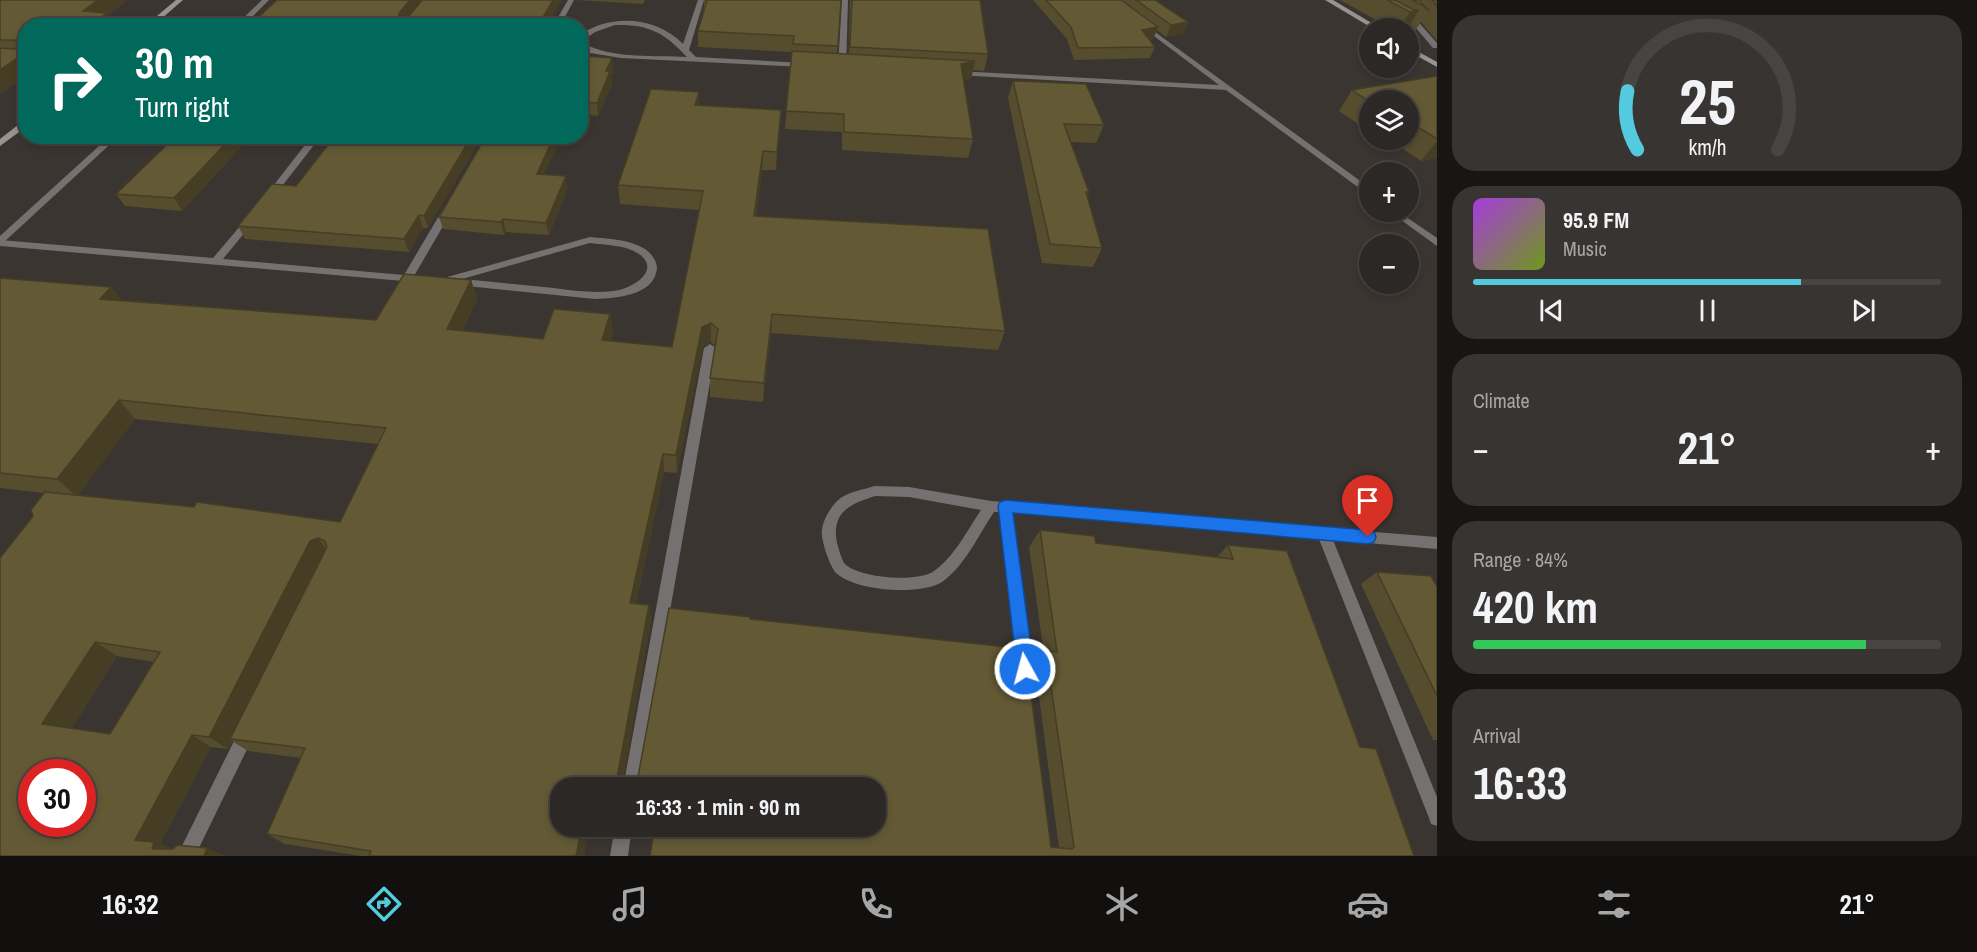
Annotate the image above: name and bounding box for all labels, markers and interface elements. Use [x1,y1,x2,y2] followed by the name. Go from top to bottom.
[1359,18,1419,294] map controls
[1359,18,1419,78] button: sound
[135,35,214,91] text: 30 m
[36,42,114,120] icon: right
[1679,59,1735,143] text: 25
[135,89,229,125] text: Turn right
[1359,90,1419,150] button: layers
[1688,133,1726,162] text: km/h
[1359,162,1419,222] button: +
[1563,205,1629,235] text: 95.9 FM
[1359,234,1419,294] button: −
[1563,235,1607,262] text: Music
[1535,294,1568,327] icon: previous
[1691,294,1724,327] icon: pause
[1847,294,1880,327] icon: next
[1473,387,1530,414] text: Climate
[1677,417,1737,478] text: 21°
[1473,426,1489,470] text: −
[1925,426,1941,470] text: +
[1342,475,1393,537] pin
[1351,484,1384,517] icon: arrive
[1473,546,1568,573] text: Range · 84%
[1473,576,1598,637] text: 420 km
[993,637,1057,701] position arrow
[1473,722,1520,749] text: Arrival
[1473,752,1567,813] text: 16:33
[18,759,96,837] speed limit sign: 30
[636,792,800,822] text: 16:33 · 1 min · 90 m
[363,883,405,925] icon: directions
[609,883,651,925] icon: music
[855,883,897,925] icon: phone
[1101,883,1143,925] icon: climate
[1347,883,1389,925] icon: car
[1593,883,1635,925] icon: filters
[102,886,159,922] text: 16:32
[1839,886,1875,922] text: 21°

